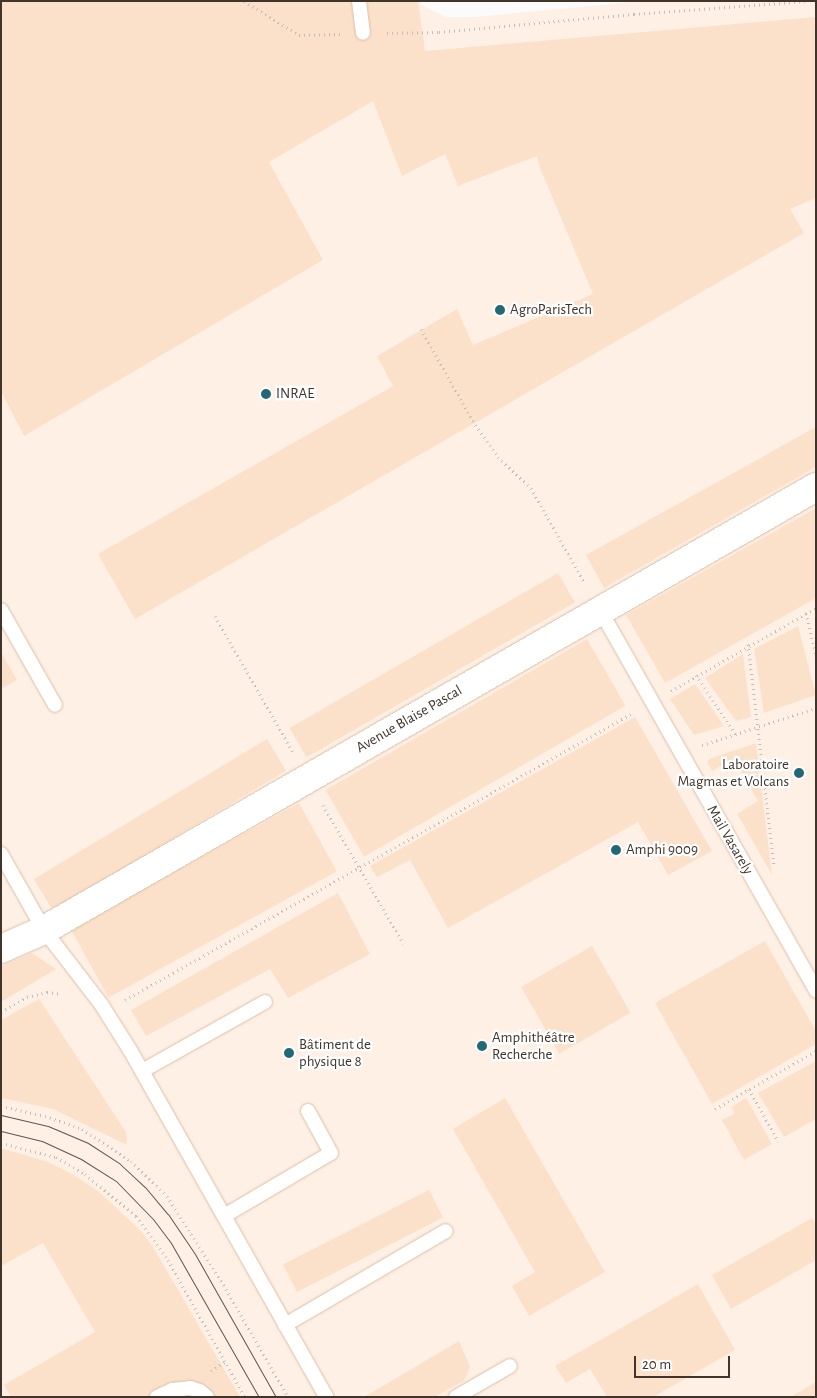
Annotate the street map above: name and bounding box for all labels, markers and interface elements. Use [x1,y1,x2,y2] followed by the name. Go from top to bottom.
[510,301,592,319] place label: AgroParisTech
[494,304,506,316] marker: AgroParisTech
[276,385,314,403] place label: INRAE
[260,388,272,400] marker: INRAE
[353,681,465,757] street label: Avenue Blaise Pascal
[677,755,789,790] place label: Laboratoire Magmas et Volcans
[793,767,805,779] marker: Laboratoire Magmas et Volcans
[703,802,757,878] street label: Mail Vasarely
[626,841,698,859] place label: Amphi 9009
[610,844,622,856] marker: Amphi 9009
[492,1028,575,1063] place label: Amphithéâtre Recherche
[299,1035,371,1070] place label: Bâtiment de physique 8
[476,1040,488,1052] marker: Amphithéâtre Recherche
[283,1047,295,1059] marker: Bâtiment de physique 8
[637,1346,733,1378] scale bar
[642,1357,671,1372] text: 20 m

